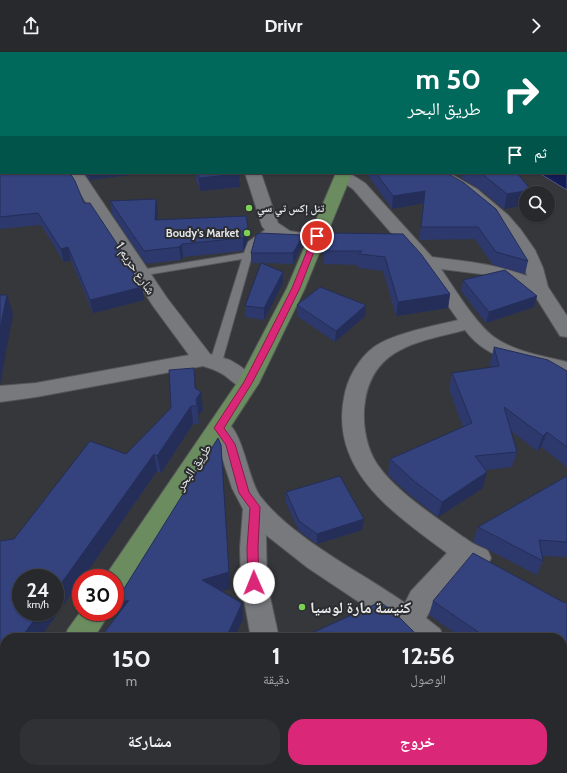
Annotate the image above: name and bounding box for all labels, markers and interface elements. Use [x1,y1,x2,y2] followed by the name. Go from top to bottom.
[20,15,42,37] icon: share
[265,15,302,37] text: Drivr
[525,15,547,37] icon: forward
[416,62,481,96] text: 50 m
[495,68,547,120] icon: right
[407,98,481,120] text: طريق البحر
[504,144,526,166] icon: arrive
[534,144,547,162] text: ثم
[519,186,555,222] map controls
[519,186,555,222] button: search
[257,201,325,217] place label: تنل إكس تي سي
[244,203,254,213] marker: تنل إكس تي سي
[300,219,334,253] pin
[306,225,328,247] icon: arrive
[166,226,239,240] place label: Boudy's Market
[242,228,252,238] marker: Boudy's Market
[111,239,159,298] street label: شارع حريم 1
[171,441,215,495] street label: طريق البحر
[233,562,275,604] position arrow
[72,569,124,621] speed limit sign: 30
[27,578,50,602] text: 24
[27,598,49,611] text: km/h
[310,598,411,617] place label: كنيسة مارة لوسيا
[297,602,307,612] marker: كنيسة مارة لوسيا
[272,641,281,670] text: 1
[402,641,455,670] text: 12:56
[112,644,151,673] text: 150
[263,671,289,687] text: دقيقة
[410,671,446,687] text: الوصول
[126,673,137,689] text: m
[20,719,280,765] button: مشاركة
[288,719,547,765] button: خروج

